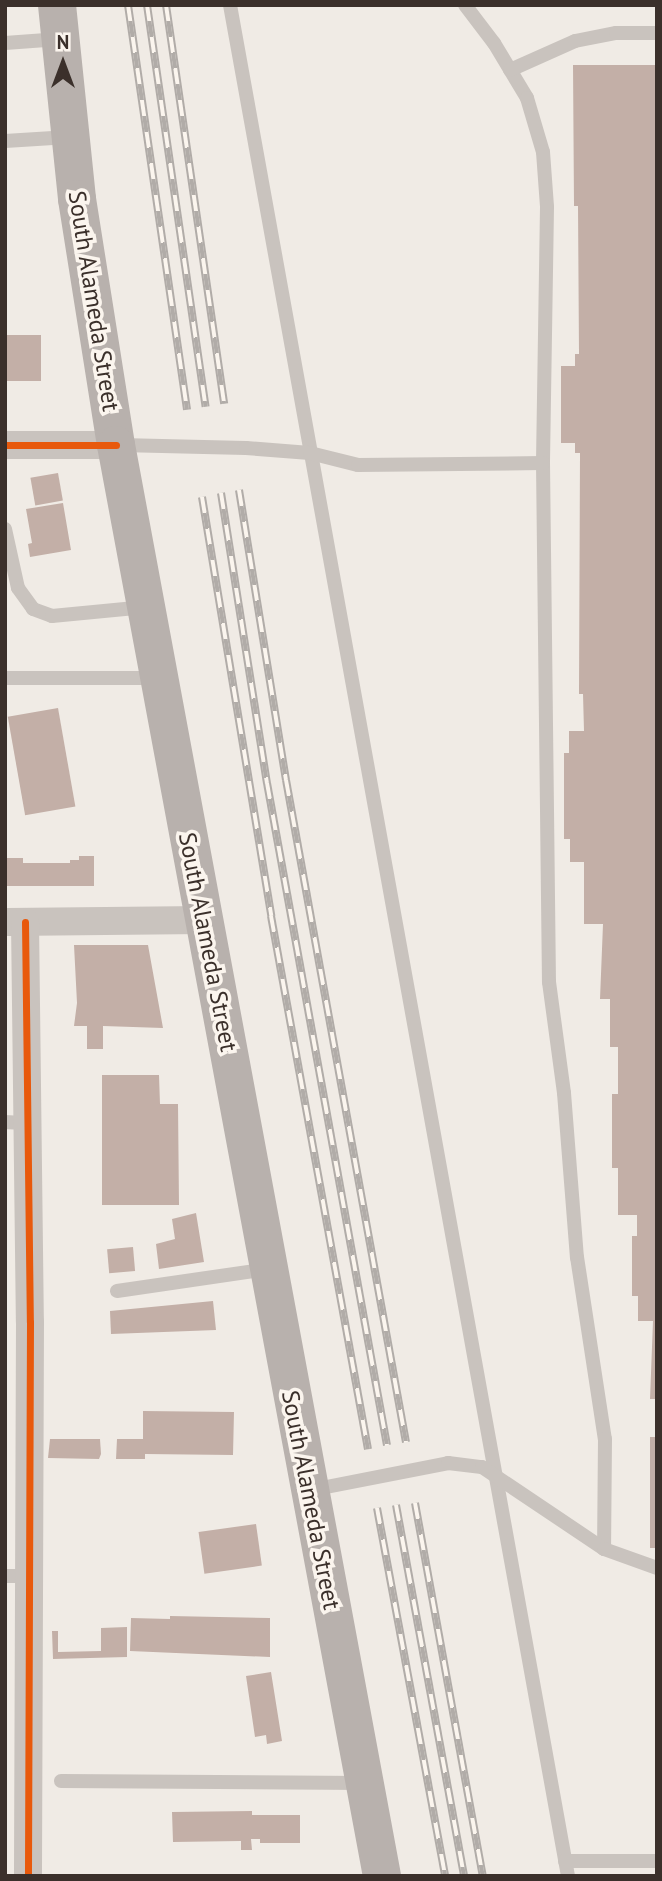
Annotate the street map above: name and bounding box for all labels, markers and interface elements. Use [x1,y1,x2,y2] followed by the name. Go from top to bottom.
[28,28,98,98] north arrow
[57,30,69,54] text: N
[62,188,126,414] street label: South Alameda Street
[173,830,243,1054] street label: South Alameda Street
[276,1388,346,1612] street label: South Alameda Street

